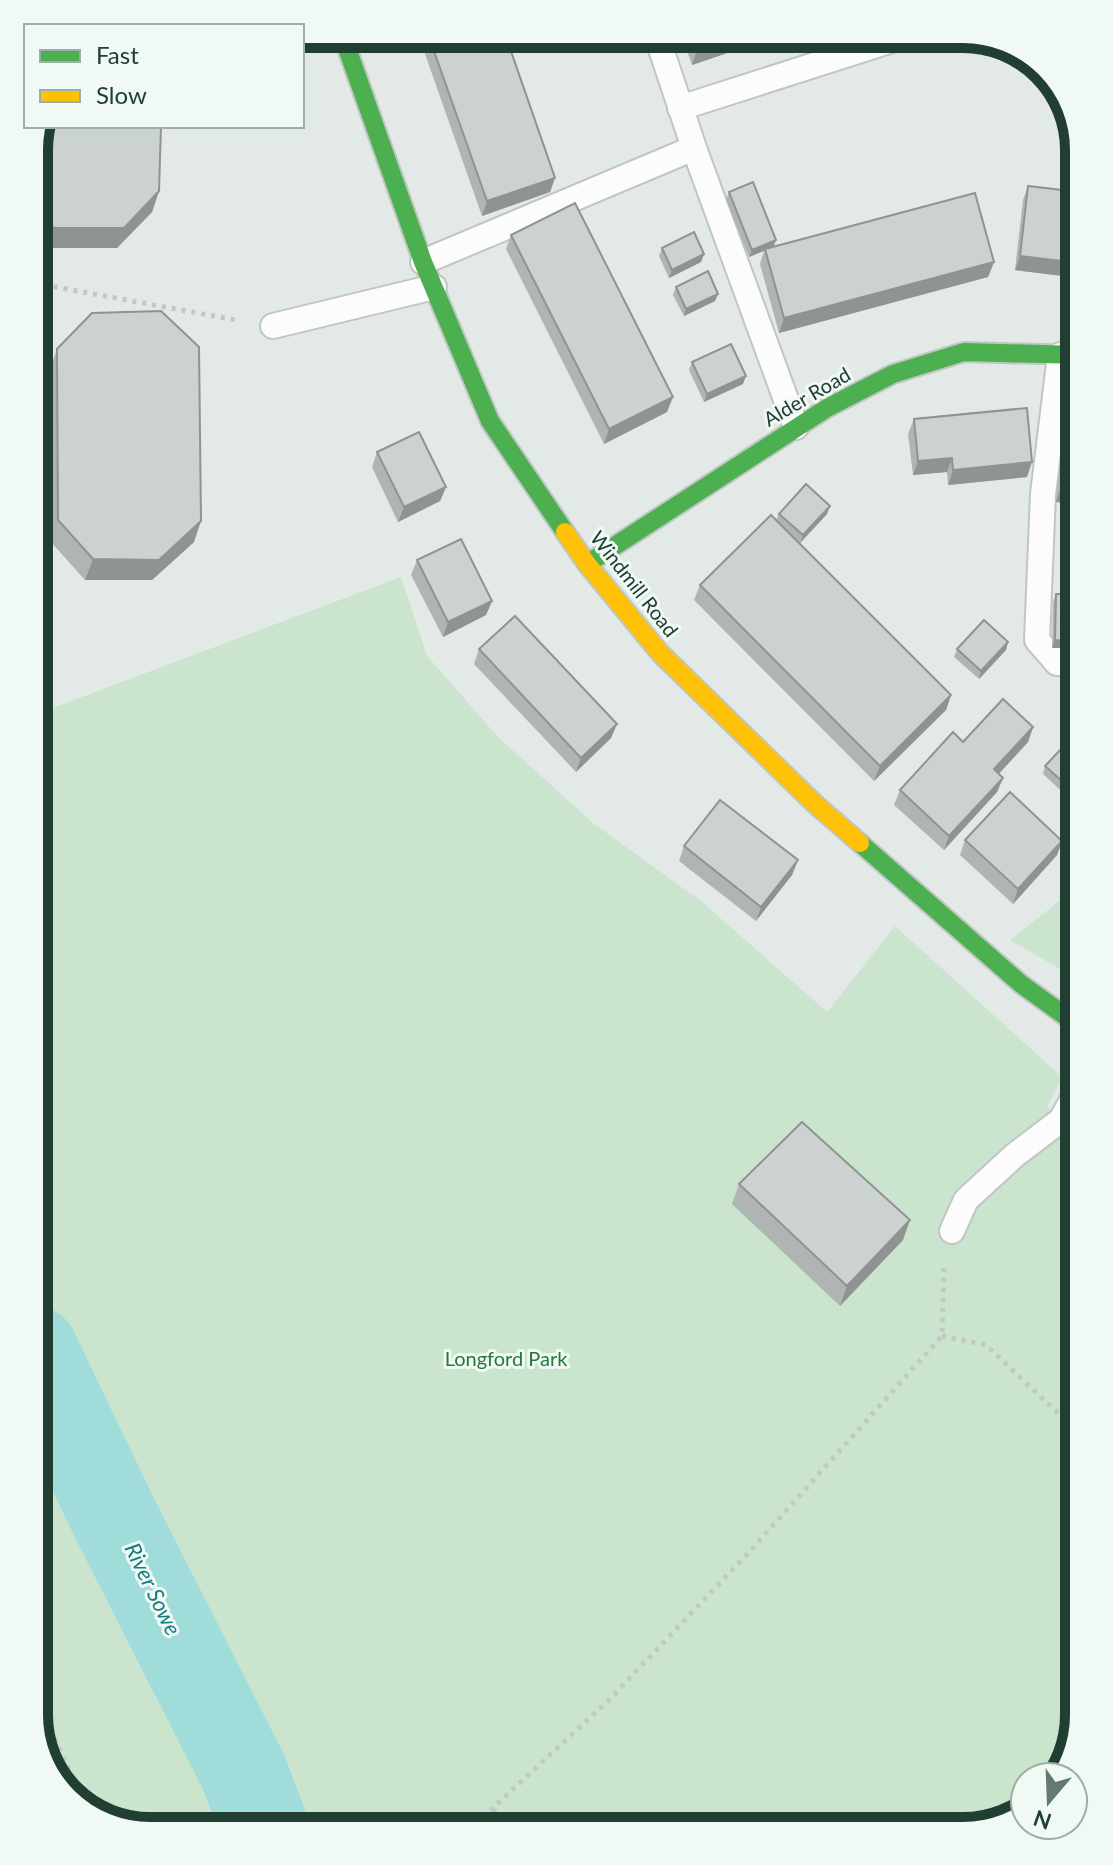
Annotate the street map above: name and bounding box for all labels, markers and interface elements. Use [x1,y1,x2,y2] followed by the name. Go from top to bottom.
[24,24,304,128] legend
[96,40,139,69] text: Fast
[96,80,147,109] text: Slow
[759,362,854,431] street label: Alder Road
[586,526,684,641] street label: Windmill Road
[445,1346,568,1370] park label: Longford Park
[120,1538,187,1639] water label: River Sowe
[1009,1761,1089,1841] north arrow
[1030,1805,1055,1836] text: N

